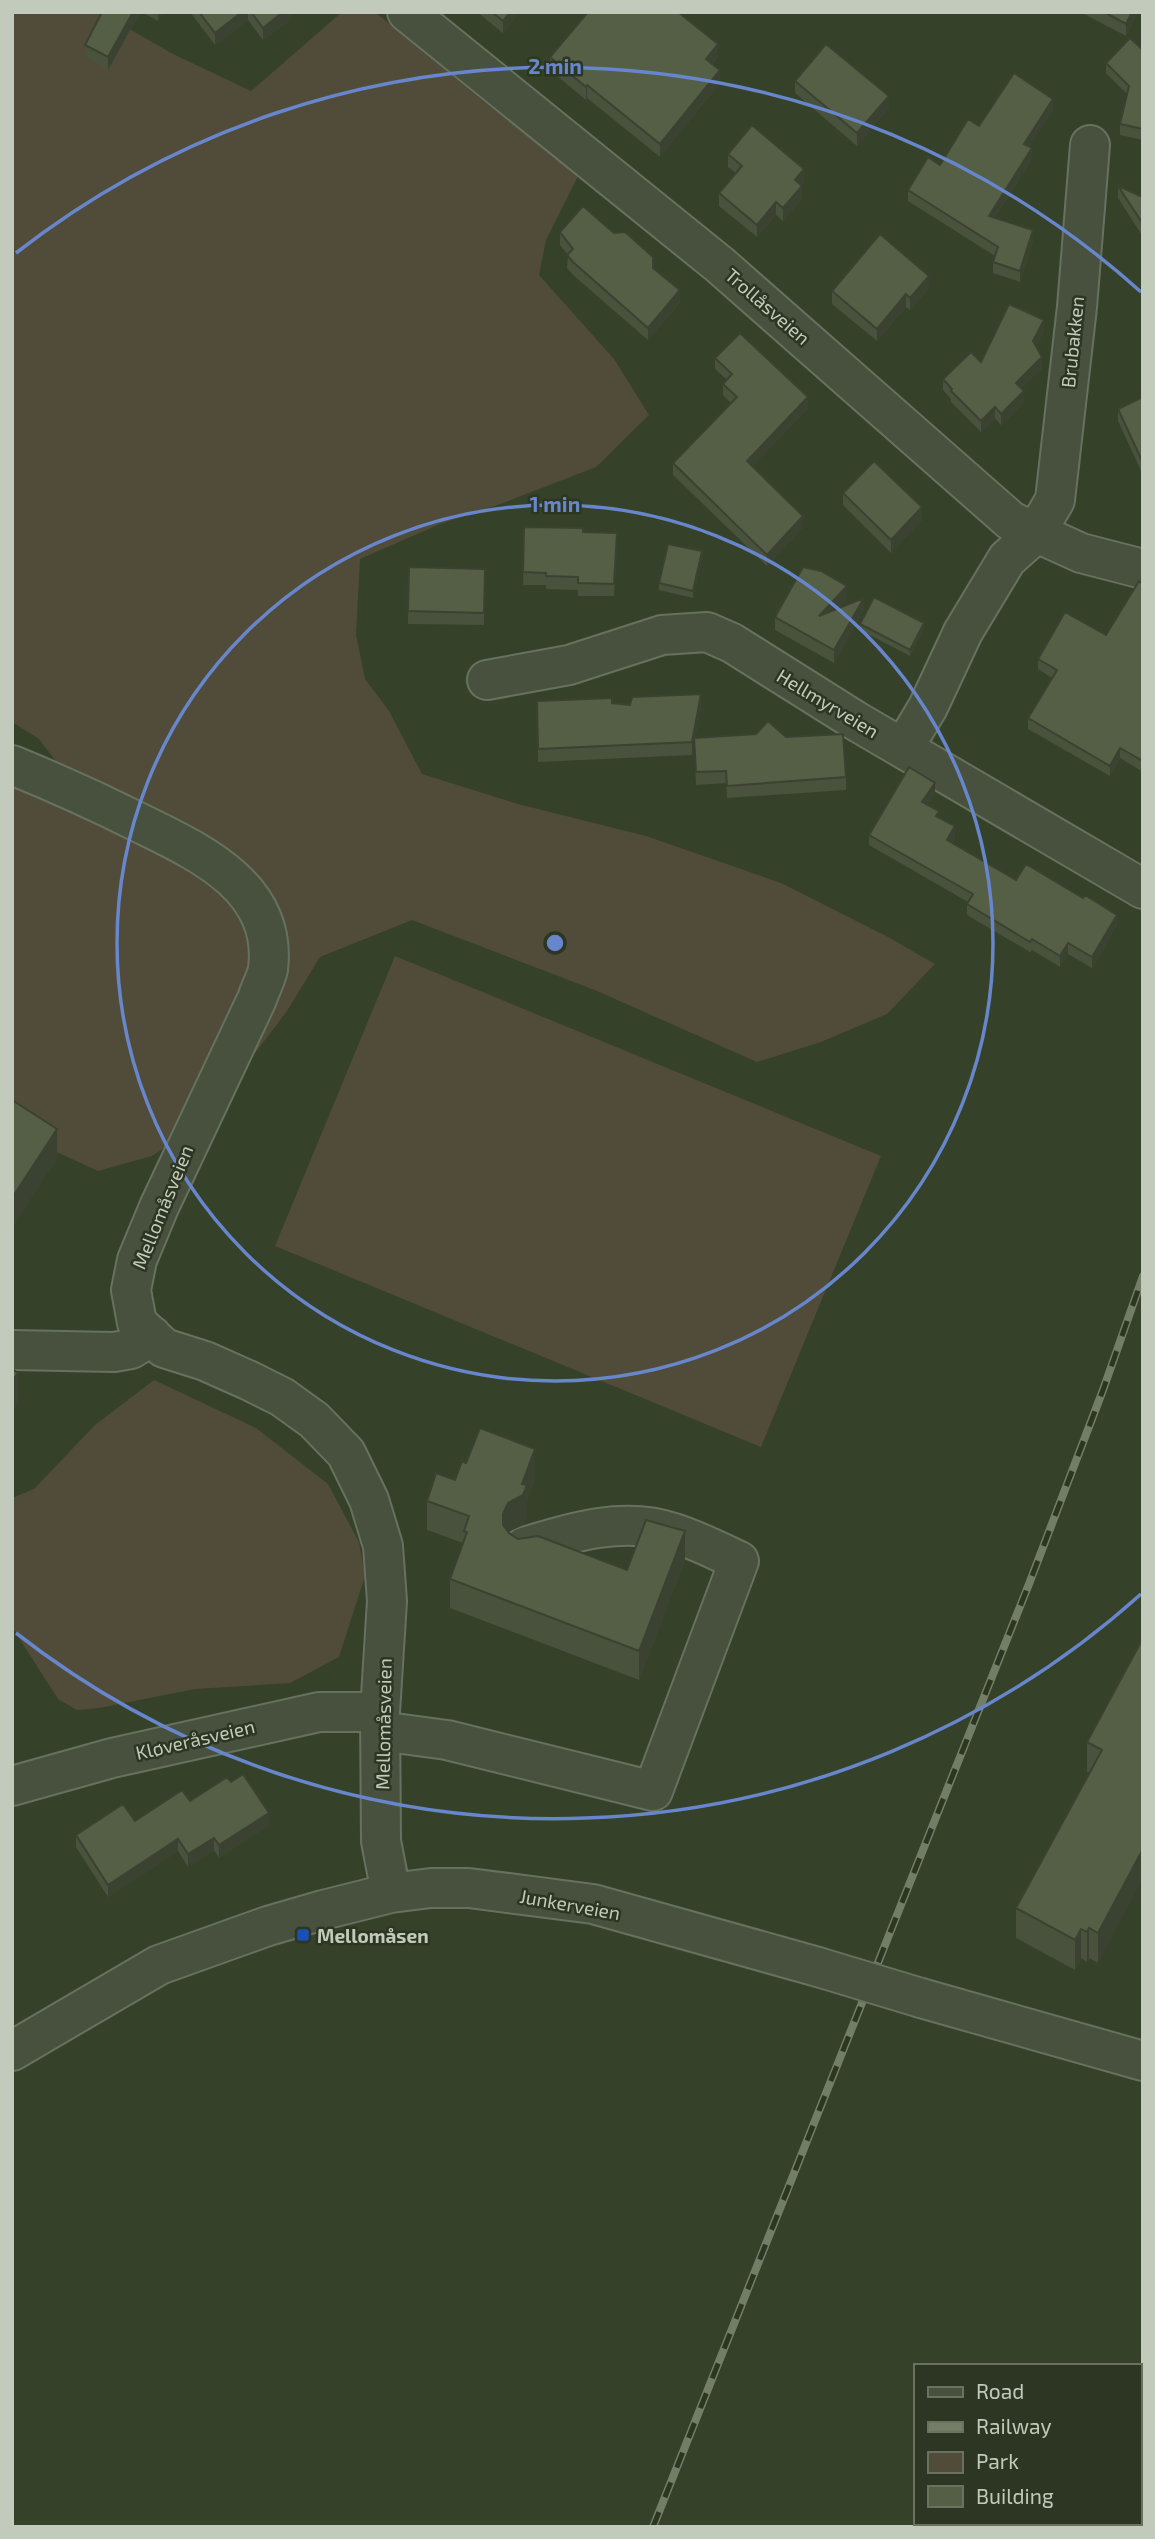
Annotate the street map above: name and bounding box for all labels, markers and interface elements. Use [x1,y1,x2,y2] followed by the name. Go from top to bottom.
[528,53,582,78] text: 2 min
[721,263,815,349] street label: Trollåsveien
[1056,295,1088,389] street label: Brubakken
[530,491,580,516] text: 1 min
[773,664,883,742] street label: Hellmyrveien
[543,931,567,955] centre of rings
[127,1142,197,1272] street label: Mellomåsveien
[370,1658,396,1790] street label: Mellomåsveien
[133,1714,257,1764] street label: Kløveråsveien
[518,1884,622,1924] street label: Junkerveien
[317,1924,429,1947] place label: Mellomåsen
[295,1927,311,1943] marker: Mellomåsen
[914,2364,1141,2525] legend
[976,2378,1024,2403] text: Road
[976,2413,1052,2438] text: Railway
[976,2448,1019,2473] text: Park
[976,2483,1054,2508] text: Building

